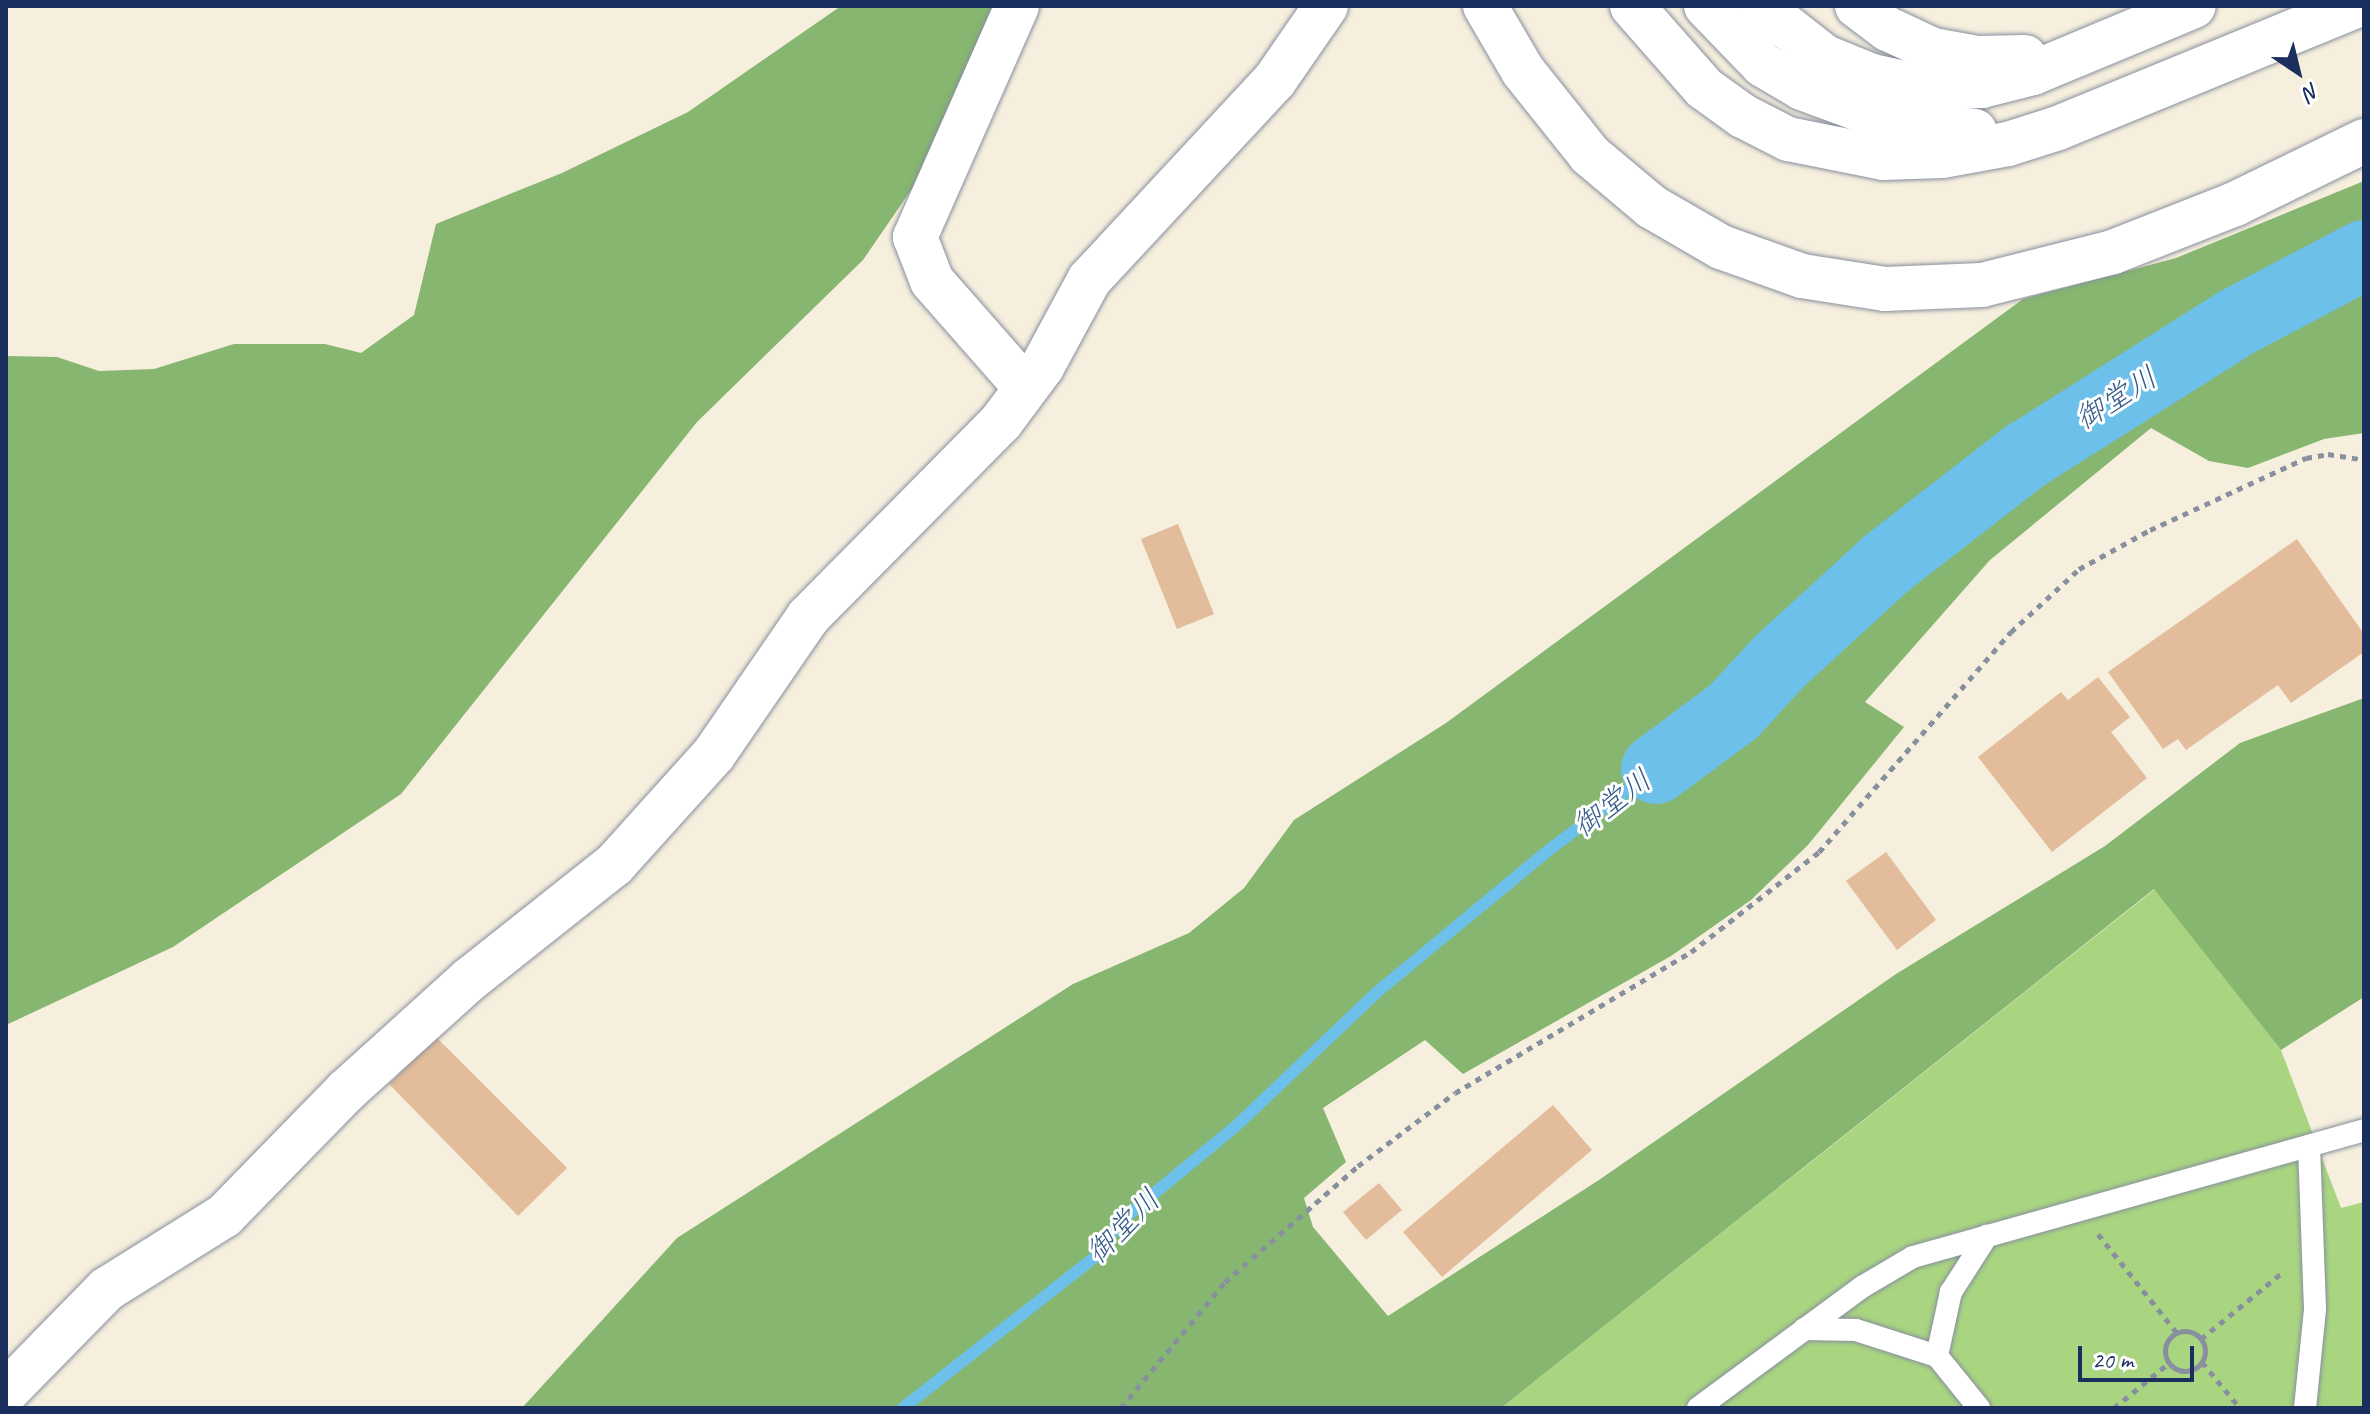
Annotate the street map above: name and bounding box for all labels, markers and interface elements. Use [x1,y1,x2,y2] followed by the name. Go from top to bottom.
[2258,32,2338,112] north arrow
[2298,76,2325,107] text: N
[2068,359,2164,437] water label: 御堂川
[1565,762,1659,844] water label: 御堂川
[1078,1181,1168,1271] water label: 御堂川
[2082,1330,2198,1380] scale bar
[2092,1345,2133,1375] text: 20 m

